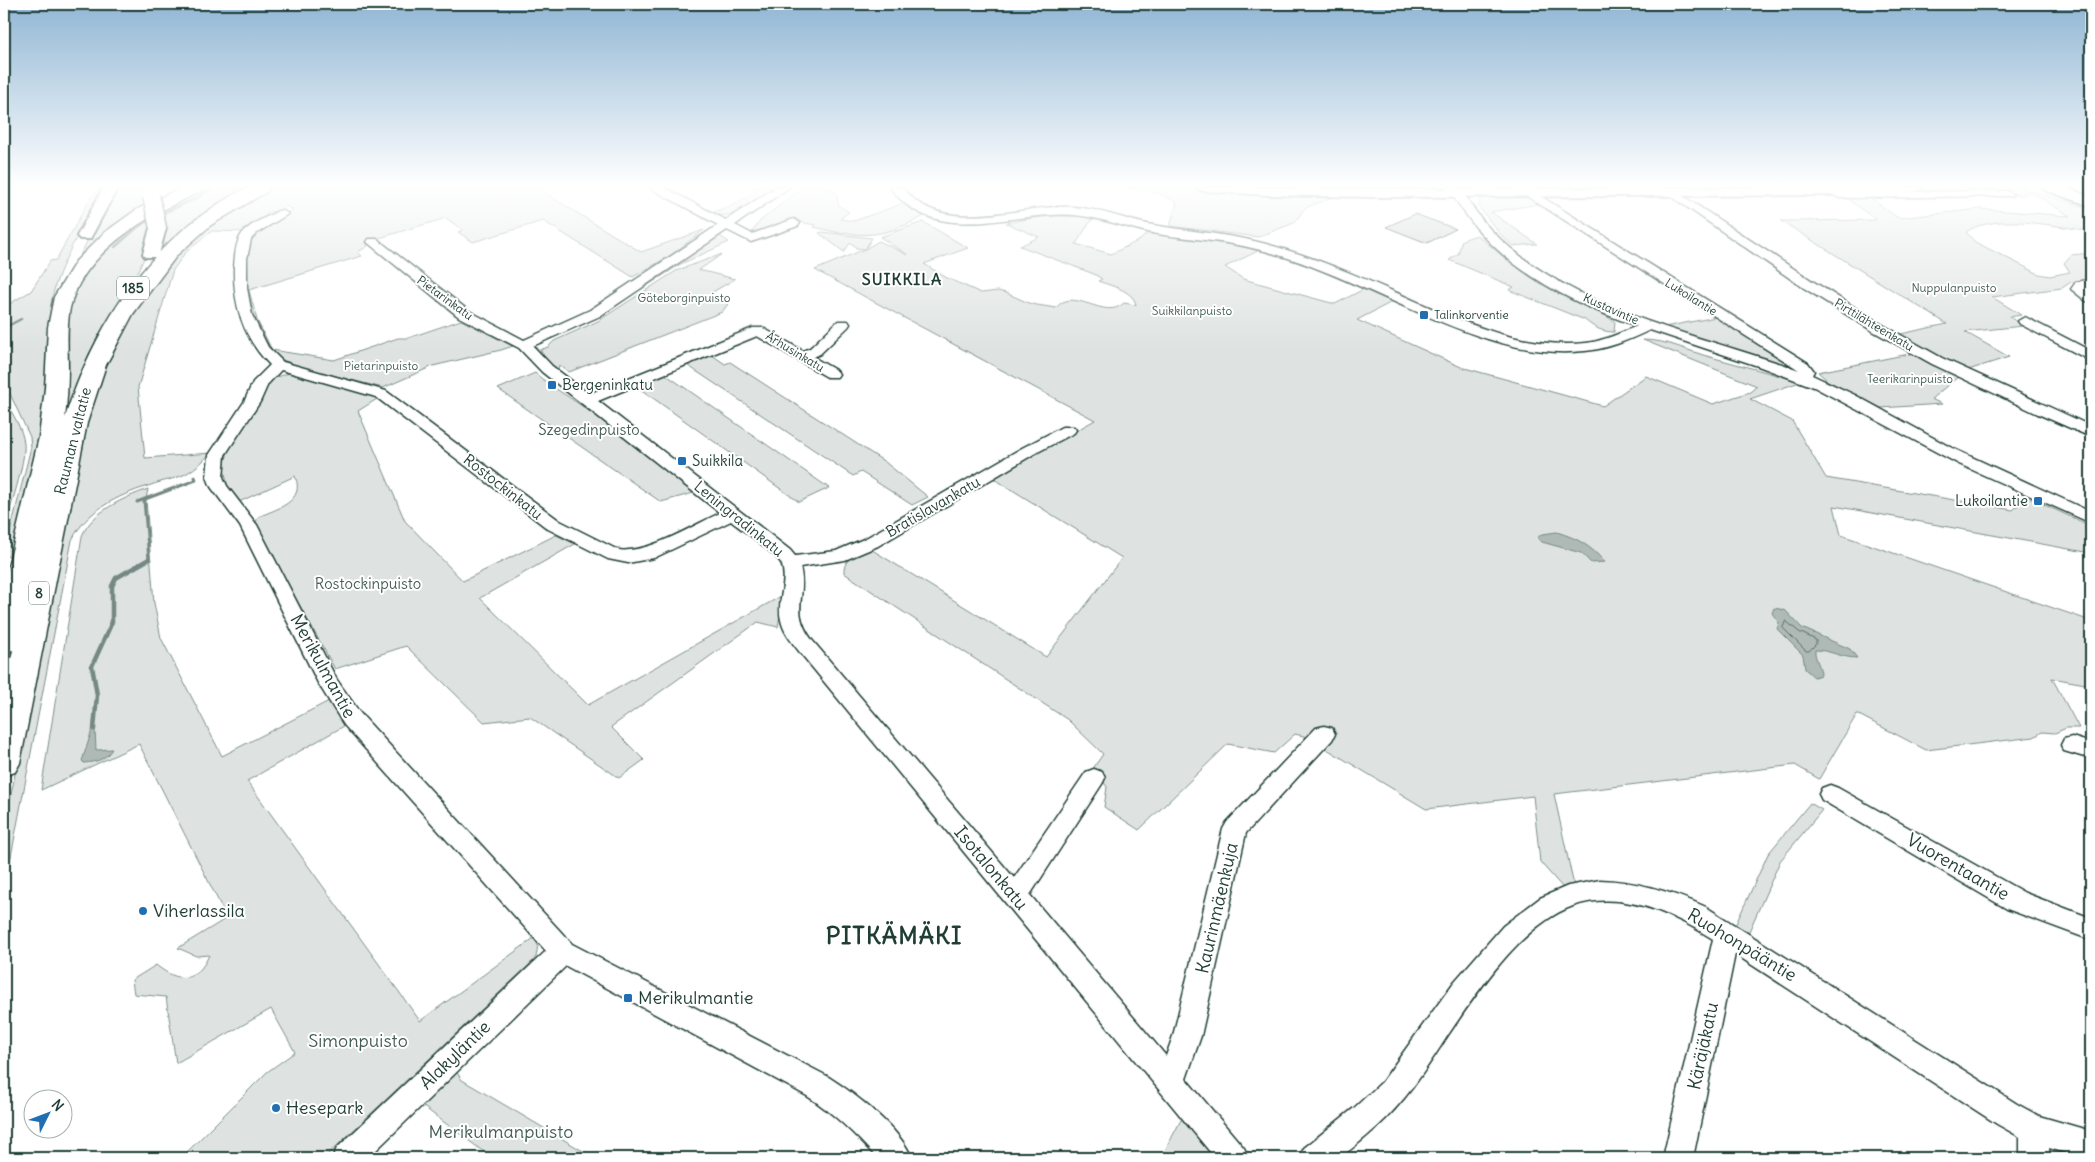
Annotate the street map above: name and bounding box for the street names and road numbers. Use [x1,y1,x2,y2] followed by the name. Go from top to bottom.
[414,272,476,323] street label: Pietarinkatu
[1663,275,1720,318] street label: Lukoilantie
[117,276,149,300] road number: 185
[1581,290,1641,327] street label: Kustavintie
[1832,295,1917,354] street label: Pirttilähteenkatu
[763,328,827,375] street label: Århusinkatu
[50,385,95,497] street label: Rauman valtatie
[460,450,547,524] street label: Rostockinkatu
[882,472,984,541] street label: Bratislavankatu
[691,477,788,561] street label: Leningradinkatu
[29,582,49,604] road number: 8
[285,610,361,722] street label: Merikulmantie
[950,821,1033,914] street label: Isotalonkatu
[1903,828,2014,905] street label: Vuorentaantie
[1190,840,1243,976] street label: Kaurinmäenkuja
[1683,903,1801,986] street label: Ruohonpääntie
[1682,1000,1723,1092] street label: Käräjäkatu
[414,1015,495,1094] street label: Alakyläntie

